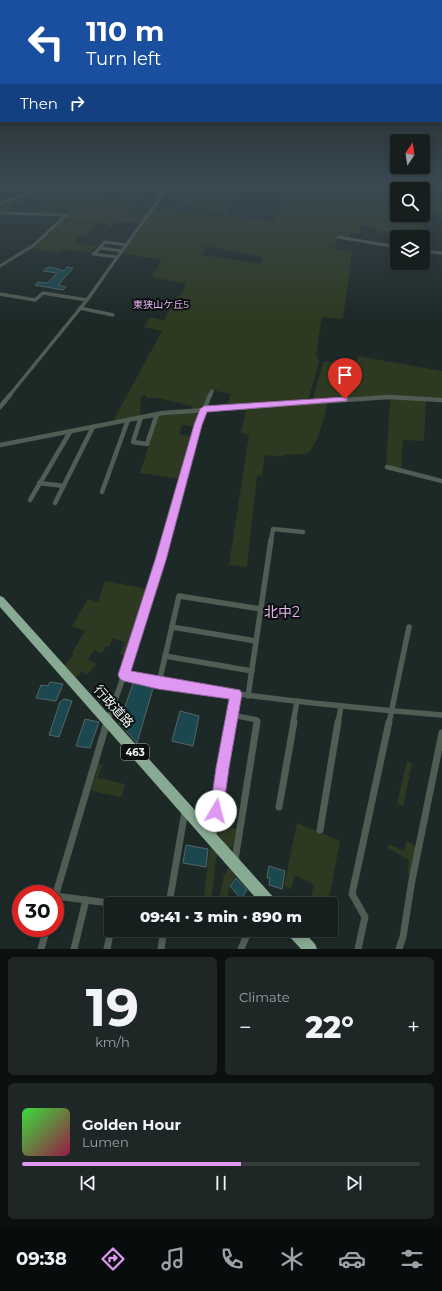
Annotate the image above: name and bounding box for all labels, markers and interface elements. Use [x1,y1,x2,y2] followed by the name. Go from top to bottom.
[86,14,164,48] text: 110 m
[20,16,72,68] icon: left
[86,48,161,70] text: Turn left
[66,92,88,114] icon: right
[20,94,58,113] text: Then
[390,134,430,174] north arrow
[390,134,430,270] map controls
[390,182,430,222] button: search
[390,230,430,270] button: layers
[133,298,189,311] district label: 東狭山ケ丘5
[328,358,362,399] pin
[334,364,356,386] icon: arrive
[264,603,300,621] district label: 北中2
[91,681,137,731] street label: 行政道路
[121,744,149,760] road number: 463
[195,790,237,832] position arrow
[12,885,64,937] speed limit sign: 30
[140,907,302,926] text: 09:41 · 3 min · 890 m
[86,976,139,1039] text: 19
[239,989,290,1005] text: Climate
[305,1009,354,1046] text: 22°
[239,1014,252,1041] text: −
[407,1014,420,1041] text: +
[95,1034,130,1050] text: km/h
[82,1115,181,1134] text: Golden Hour
[82,1134,129,1150] text: Lumen
[77,1172,99,1194] icon: previous
[210,1172,232,1194] icon: pause
[343,1172,365,1194] icon: next
[99,1245,127,1273] icon: directions
[159,1245,187,1273] icon: music
[218,1245,246,1273] icon: phone
[278,1245,306,1273] icon: climate
[338,1245,366,1273] icon: car
[398,1245,426,1273] icon: filters
[16,1248,67,1270] text: 09:38

